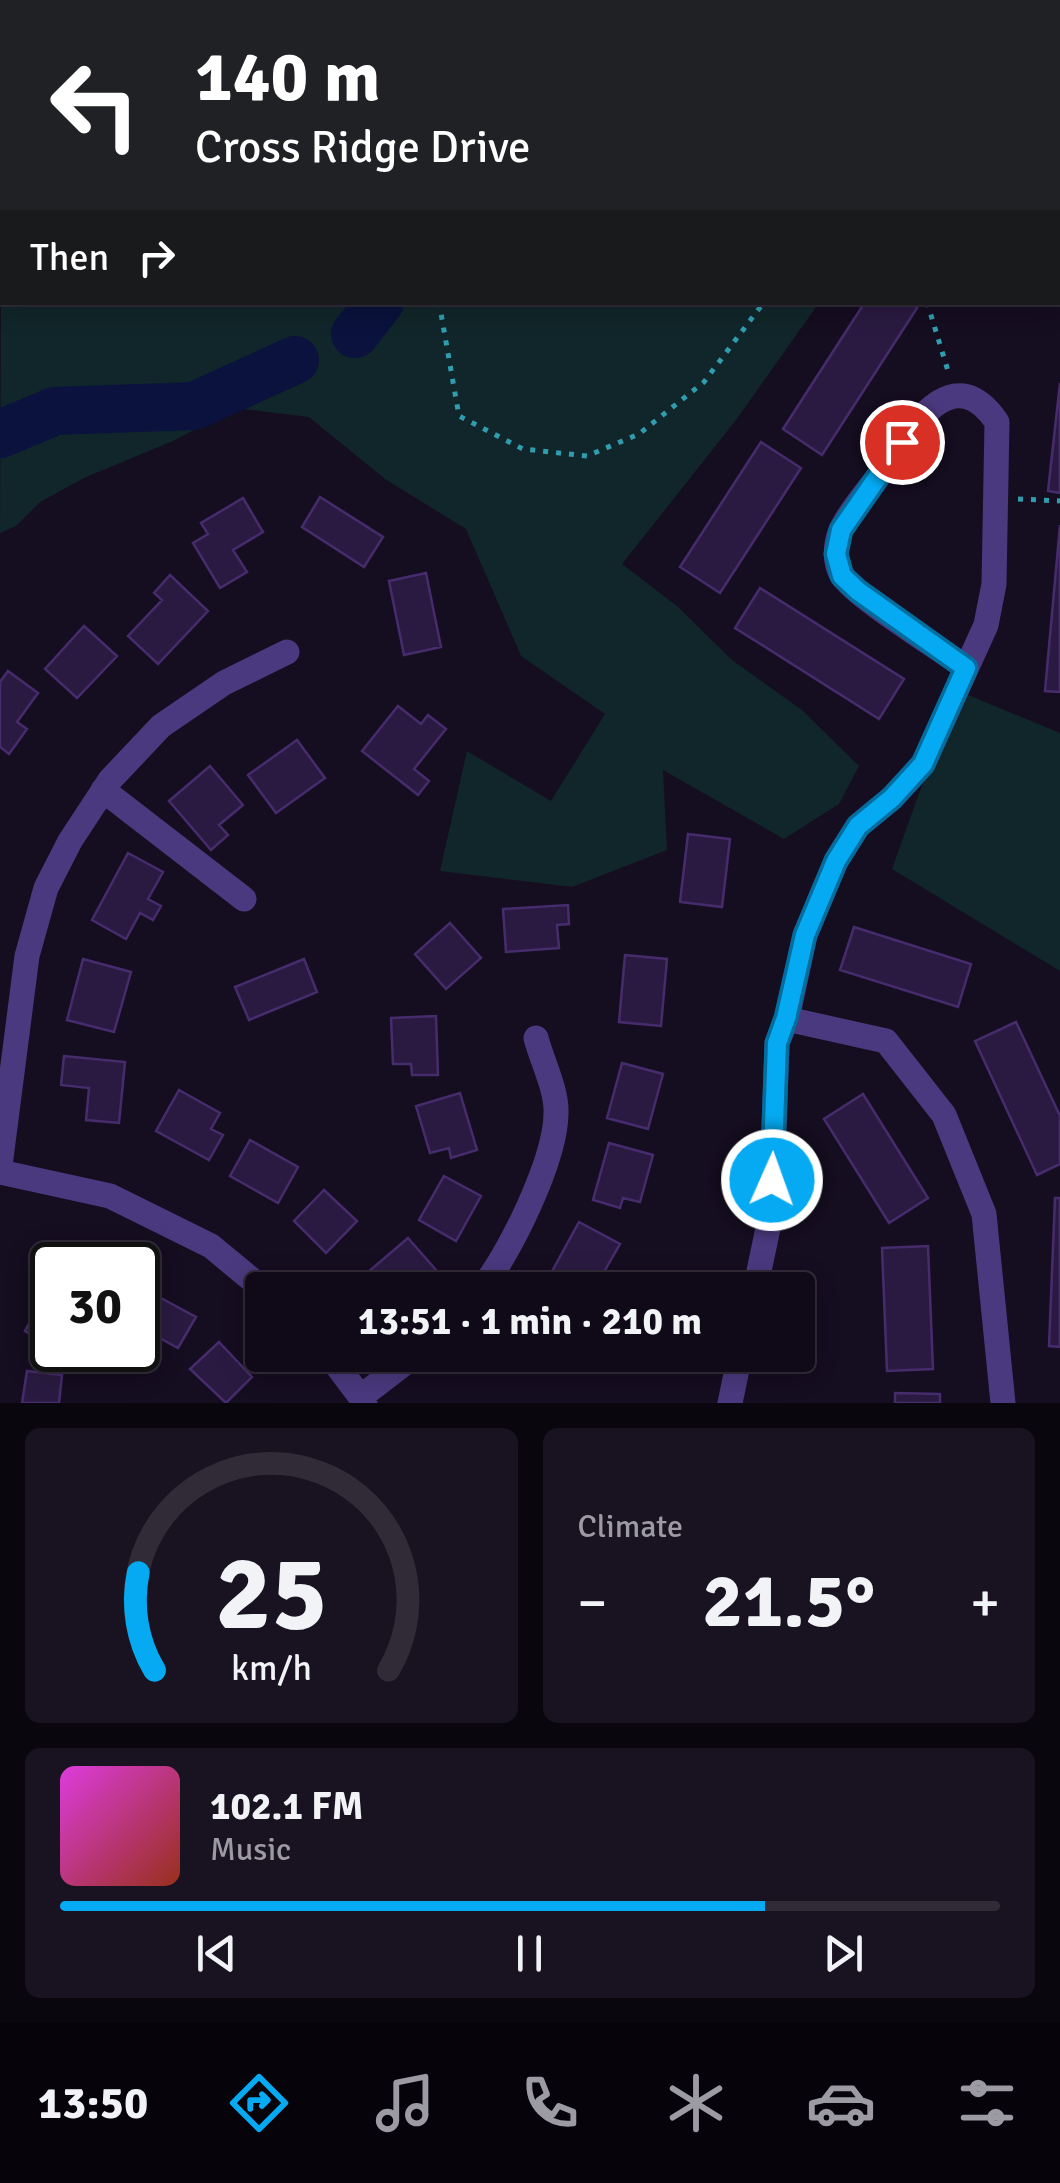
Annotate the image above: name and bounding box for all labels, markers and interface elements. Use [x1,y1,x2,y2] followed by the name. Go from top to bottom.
[195,34,380,120] text: 140 m
[30,40,160,170] icon: left
[195,120,531,175] text: Cross Ridge Drive
[129,230,184,285] icon: right
[30,234,109,281] text: Then
[860,400,945,485] pin
[875,415,930,470] icon: arrive
[720,1128,824,1232] position arrow
[30,1242,160,1372] speed limit sign: 30
[358,1298,702,1345] text: 13:51 · 1 min · 210 m
[578,1507,683,1546] text: Climate
[215,1530,327,1658] text: 25
[702,1555,875,1648] text: 21.5°
[578,1569,607,1637] text: −
[970,1569,1000,1637] text: +
[231,1646,312,1690] text: km/h
[210,1783,363,1830] text: 102.1 FM
[210,1830,291,1869] text: Music
[189,1926,244,1981] icon: previous
[502,1926,557,1981] icon: pause
[816,1926,871,1981] icon: next
[224,2068,294,2138] icon: directions
[370,2068,440,2138] icon: music
[515,2068,585,2138] icon: phone
[661,2068,731,2138] icon: climate
[806,2068,876,2138] icon: car
[952,2068,1022,2138] icon: filters
[38,2076,148,2131] text: 13:50

